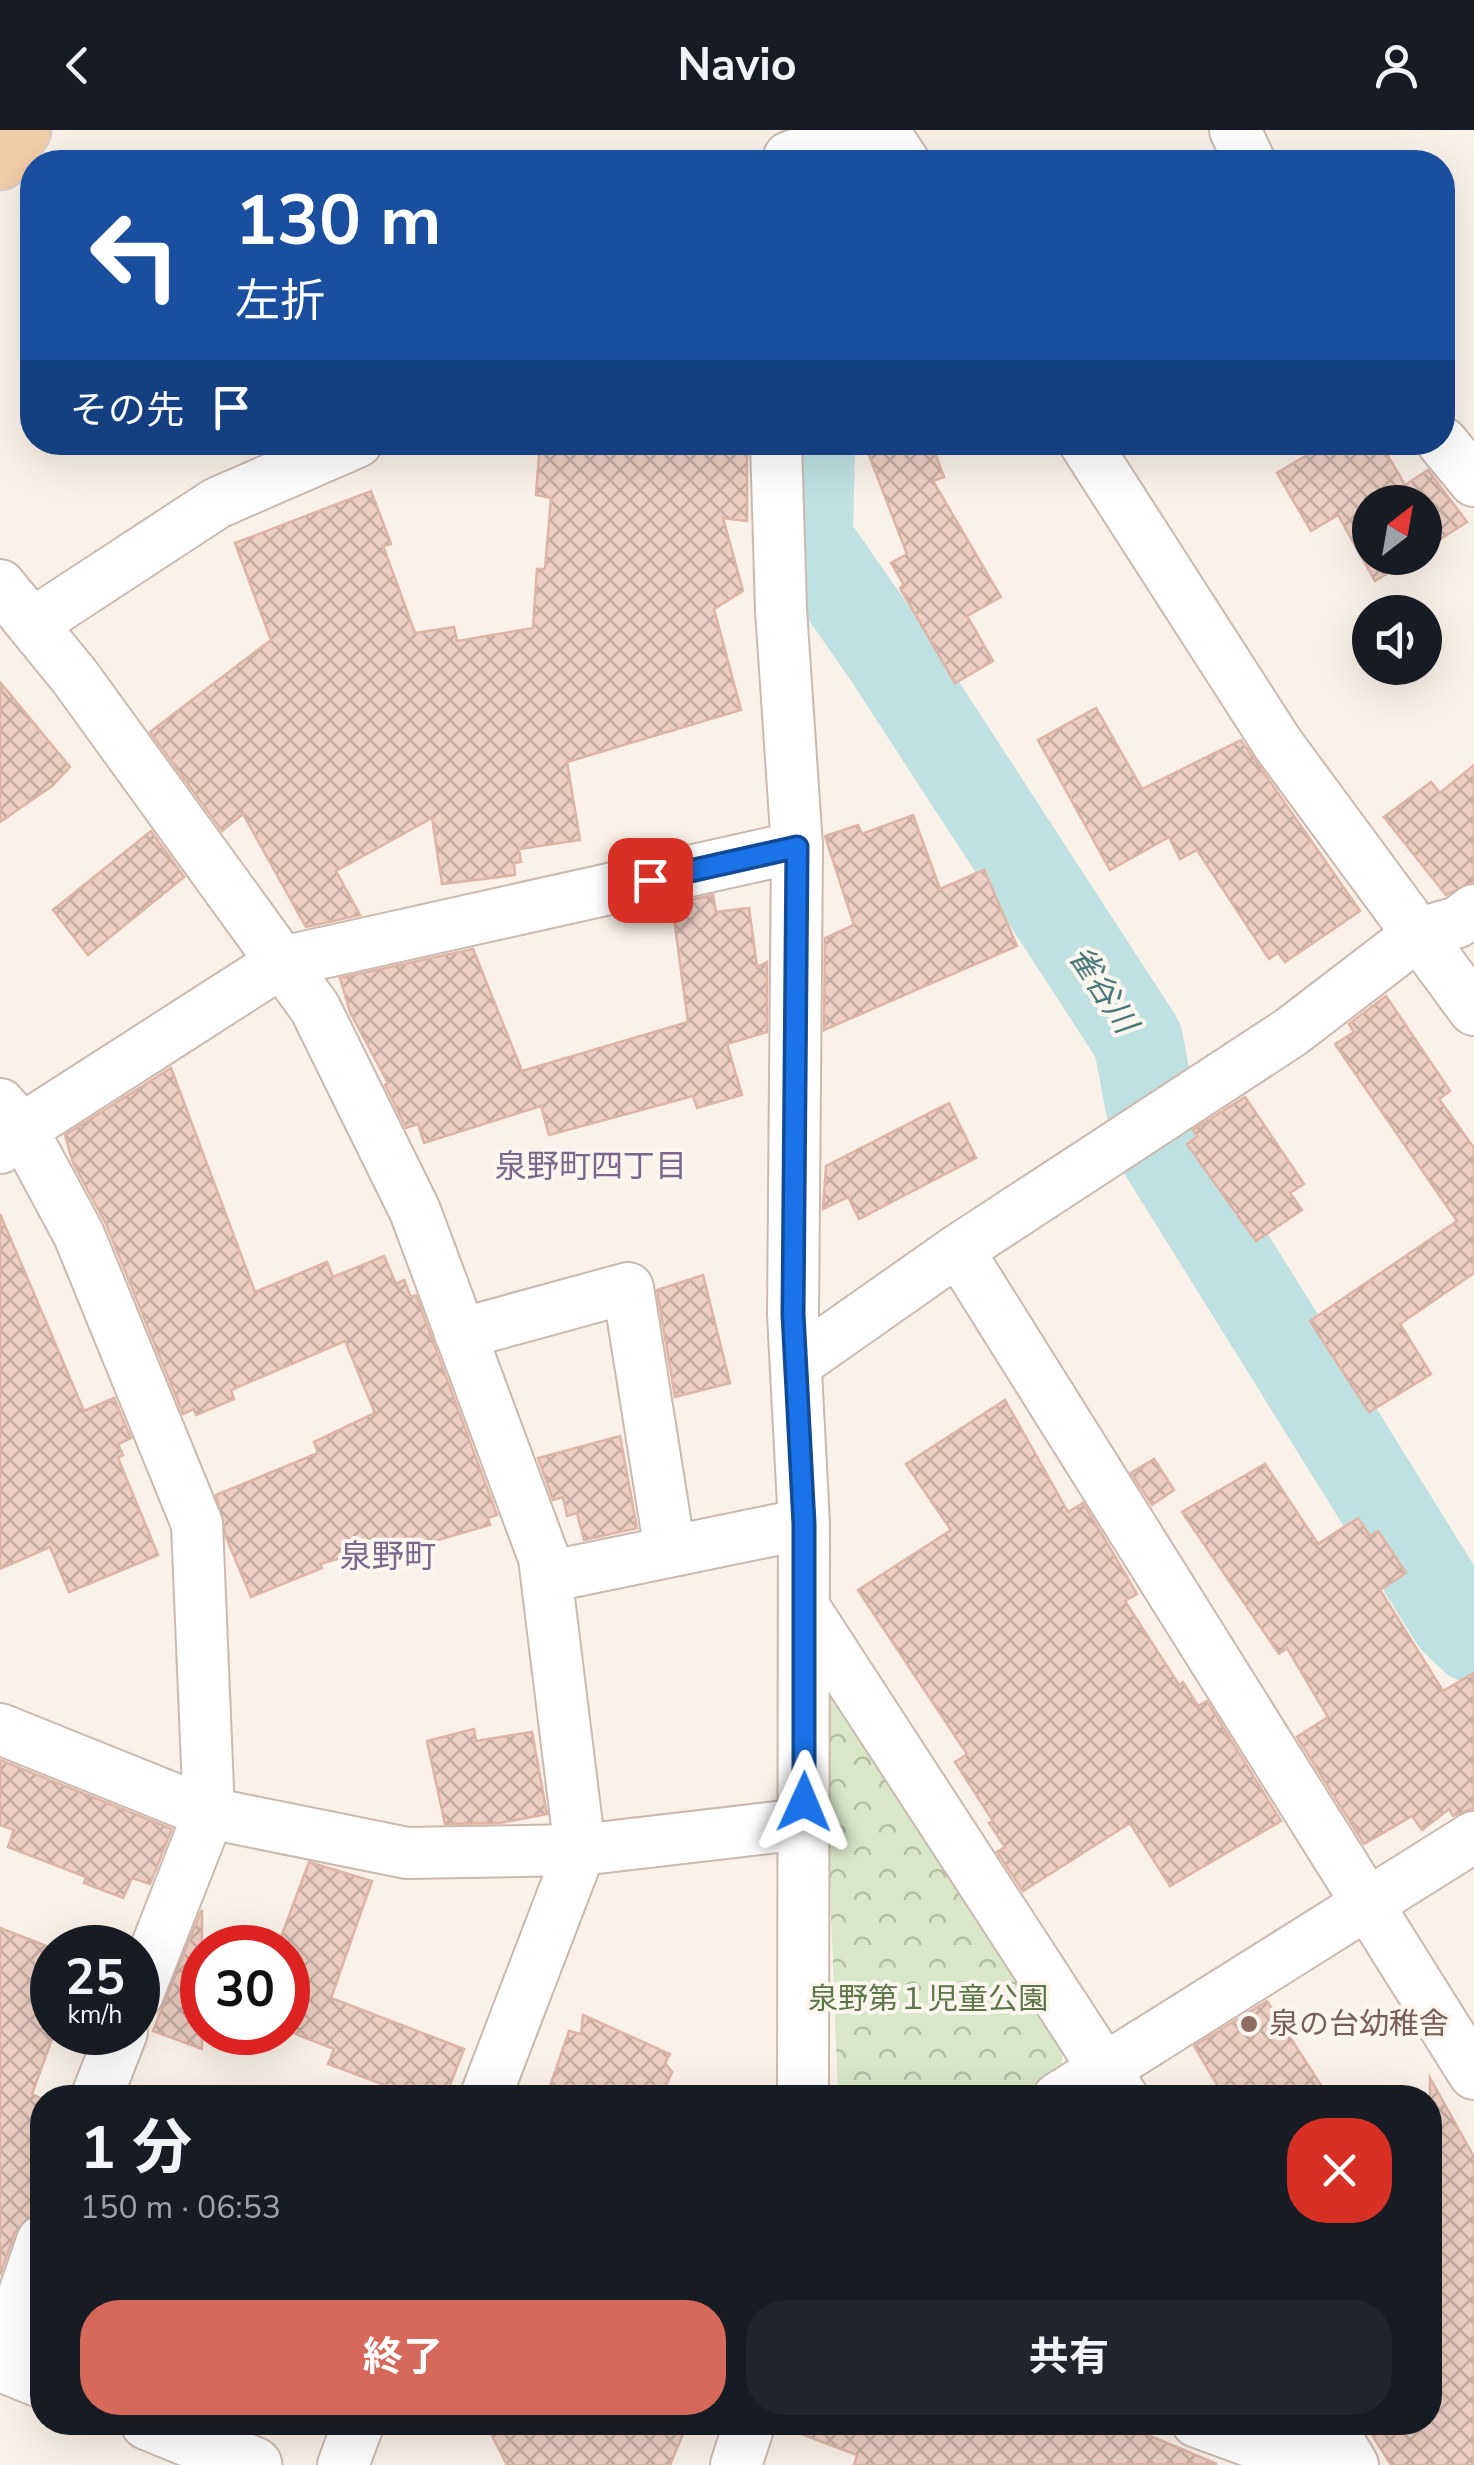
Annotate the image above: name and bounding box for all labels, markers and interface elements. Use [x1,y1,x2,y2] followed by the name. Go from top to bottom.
[677,35,797,96] text: Navio
[50,38,105,93] icon: back
[1369,38,1424,93] icon: person
[235,173,441,269] text: 130 m
[70,190,200,320] icon: left
[235,271,325,332] text: 左折
[204,380,259,435] icon: arrive
[70,385,184,436] text: その先
[1352,485,1442,575] north arrow
[1352,485,1442,685] map controls
[1352,595,1442,685] button: sound
[608,838,693,923] pin
[623,853,678,908] icon: arrive
[1058,937,1148,1044] water label: 雀谷川
[495,1145,687,1188] district label: 泉野町四丁目
[340,1535,436,1578] district label: 泉野町
[752,1750,856,1854] position arrow
[180,1925,310,2055] speed limit sign: 30
[65,1943,125,2012] text: 25
[808,1979,1048,2020] park label: 泉野第１児童公園
[67,1998,123,2032] text: km/h
[1269,2004,1449,2045] place label: 泉の台幼稚舎
[1238,2013,1260,2035] marker: 泉の台幼稚舎
[80,2107,192,2189] text: 1 分
[1287,2118,1392,2223] button: close
[80,2186,281,2229] text: 150 m · 06:53
[80,2300,726,2415] button: 終了
[746,2300,1392,2415] button: 共有

